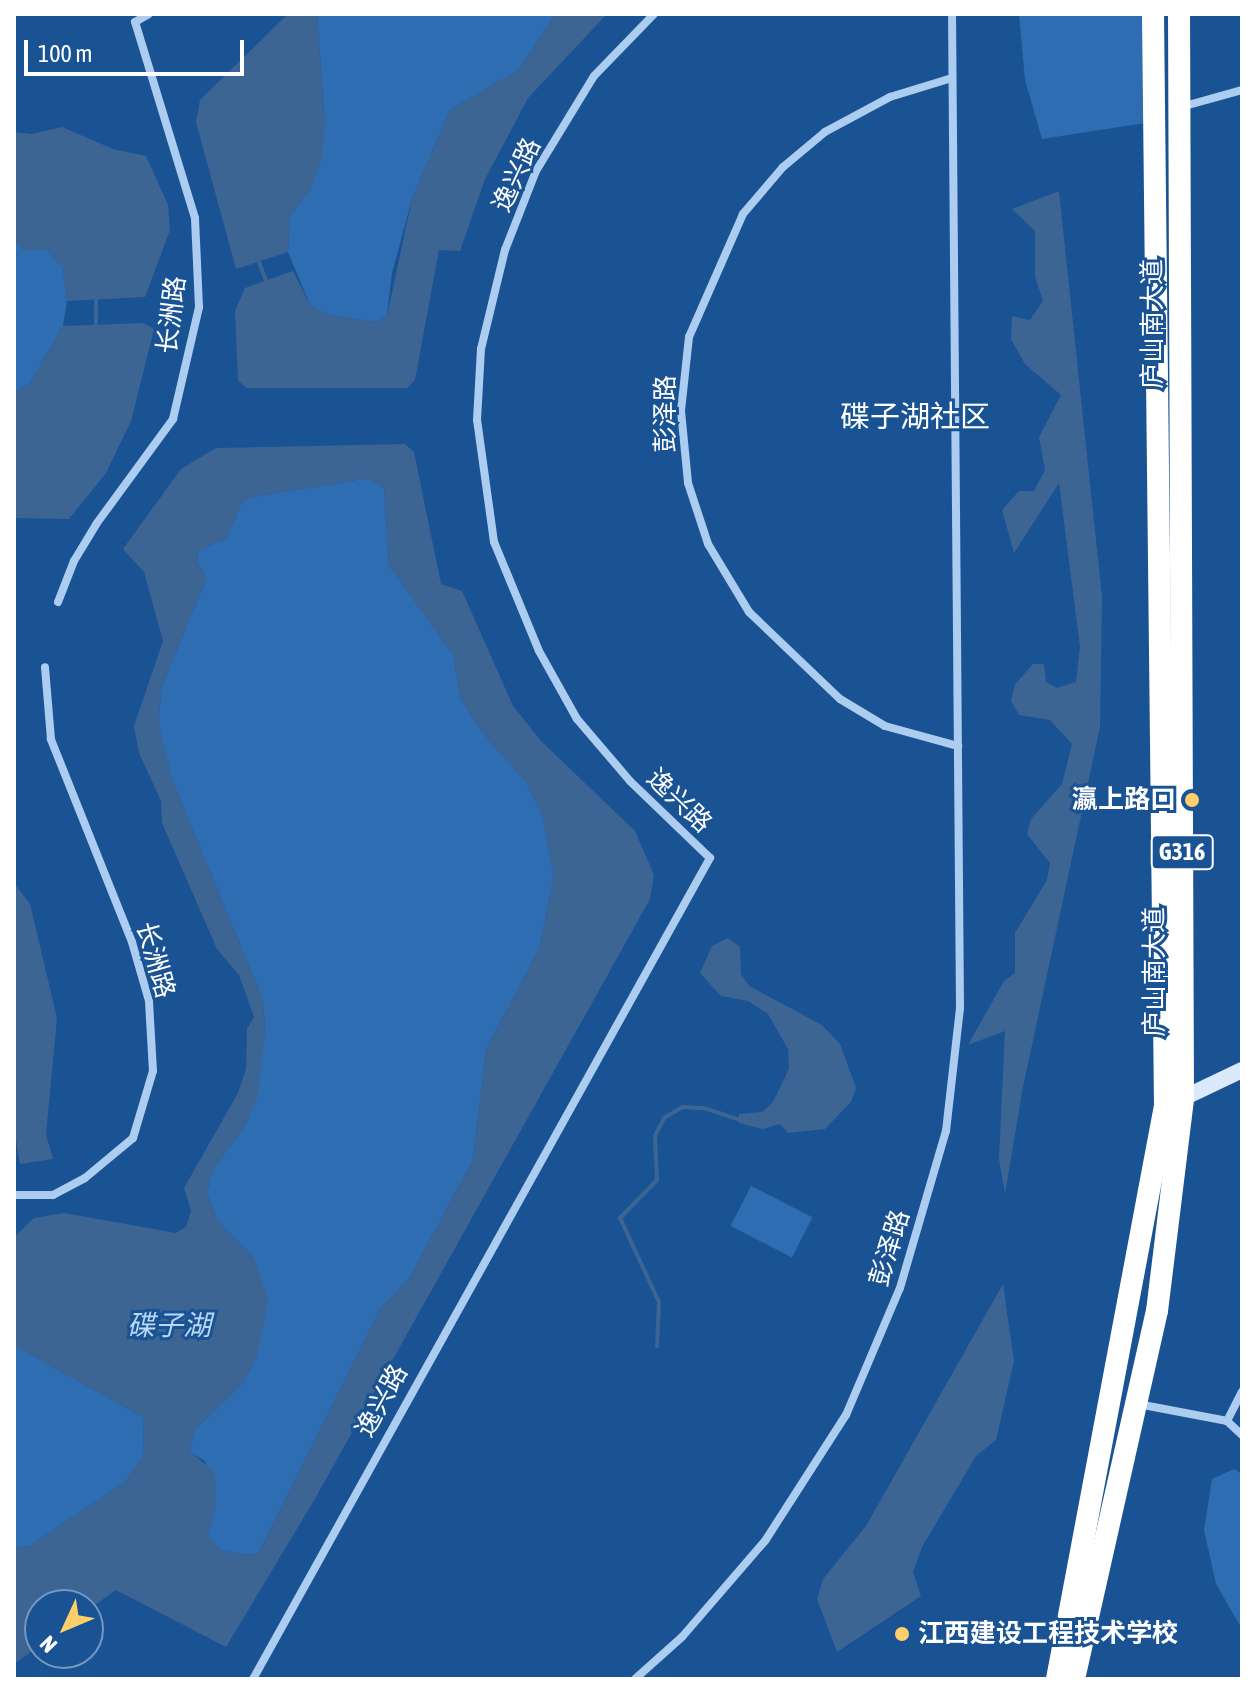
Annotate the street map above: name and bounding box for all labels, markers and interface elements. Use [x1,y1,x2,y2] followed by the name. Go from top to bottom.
[28,24,248,74] scale bar
[38,40,92,67] text: 100 m
[486,133,548,217] street label: 逸兴路
[1137,259,1169,389] street label: 庐山南大道
[152,274,192,356] street label: 长洲路
[650,375,682,453] street label: 彭泽路
[840,398,990,434] district label: 碟子湖社区
[640,763,718,839] street label: 逸兴路
[1072,784,1176,816] place label: 瀛上路口
[1183,791,1201,809] marker: 瀛上路口
[1150,832,1214,872] road number: G316
[1139,907,1171,1037] street label: 庐山南大道
[129,918,181,1002] street label: 长洲路
[864,1206,916,1290] street label: 彭泽路
[127,1308,211,1342] water label: 碟子湖
[349,1359,415,1443] street label: 逸兴路
[24,1589,104,1669] north arrow
[918,1618,1178,1650] place label: 江西建设工程技术学校
[893,1625,911,1643] marker: 江西建设工程技术学校
[34,1631,62,1658] text: N

